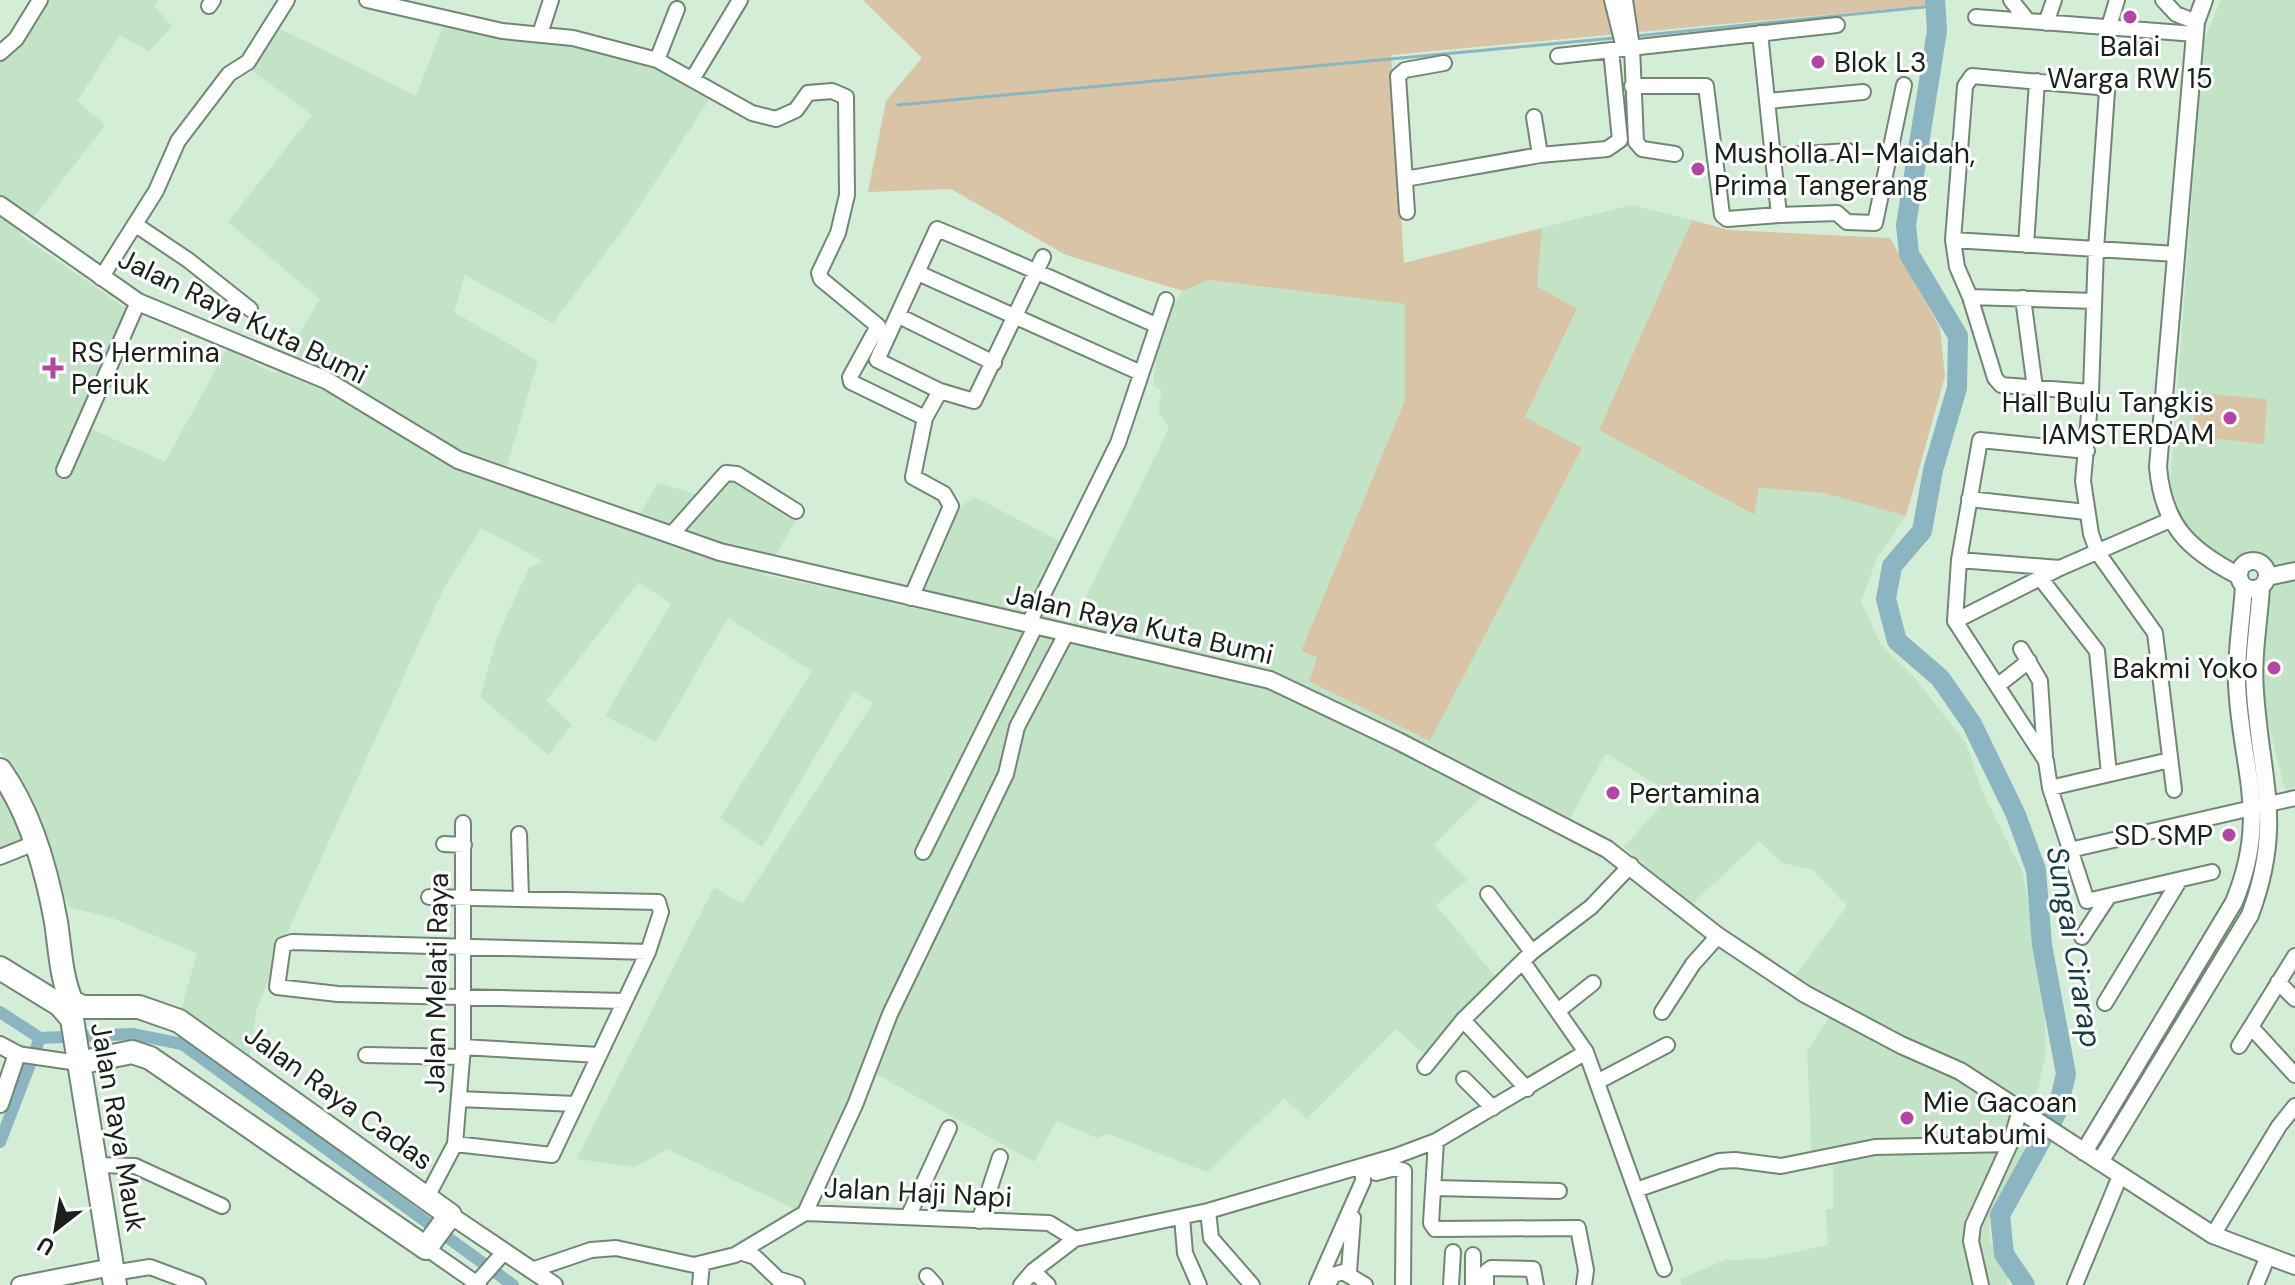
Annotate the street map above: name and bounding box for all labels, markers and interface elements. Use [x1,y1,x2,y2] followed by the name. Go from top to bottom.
[2121,8,2139,26] marker: Balai Warga RW 15
[2047,28,2213,97] place label: Balai Warga RW 15
[1834,44,1927,81] place label: Blok L3
[1809,53,1827,71] marker: Blok L3
[1714,135,1975,204] place label: Musholla Al-Maidah, Prima Tangerang
[1689,160,1707,178] marker: Musholla Al-Maidah, Prima Tangerang
[112,240,374,393] street label: Jalan Raya Kuta Bumi
[71,334,220,403] place label: RS Hermina Periuk
[42,357,64,379] marker: RS Hermina Periuk
[2002,384,2214,453] place label: Hall Bulu Tangkis IAMSTERDAM
[2221,409,2239,427] marker: Hall Bulu Tangkis IAMSTERDAM
[1003,576,1277,673] street label: Jalan Raya Kuta Bumi
[2113,650,2258,687] place label: Bakmi Yoko
[2265,659,2283,677] marker: Bakmi Yoko
[1629,775,1760,812] place label: Pertamina
[1604,784,1622,802] marker: Pertamina
[2114,817,2213,854] place label: SD SMP
[2220,826,2238,844] marker: SD SMP
[2038,843,2111,1051] water label: Sungai Cirarap
[416,872,457,1094] street label: Jalan Melati Raya
[237,1016,441,1178] street label: Jalan Raya Cadas
[82,1020,155,1235] street label: Jalan Raya Mauk
[1923,1084,2077,1153] place label: Mie Gacoan Kutabumi
[1898,1109,1916,1127] marker: Mie Gacoan Kutabumi
[823,1169,1013,1216] street label: Jalan Haji Napi
[16,1189,96,1269] north arrow
[32,1229,60,1262] text: U

